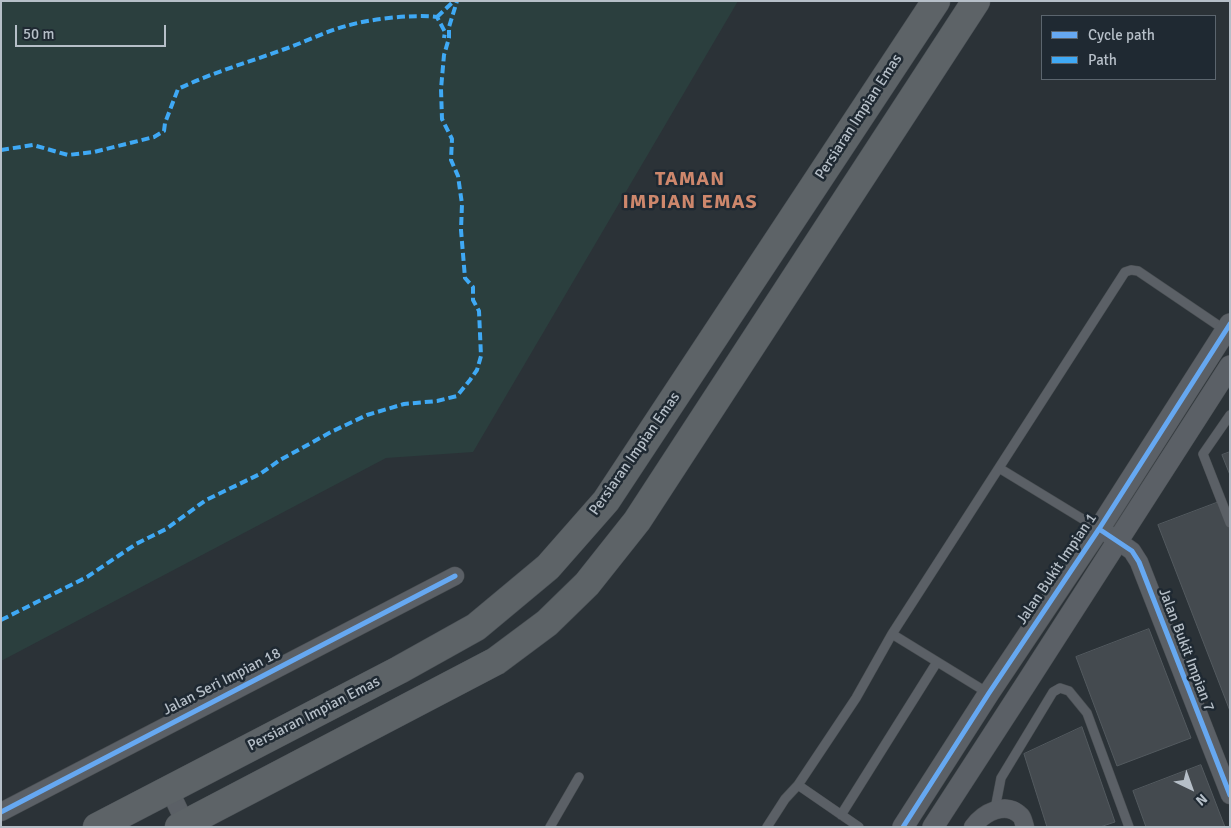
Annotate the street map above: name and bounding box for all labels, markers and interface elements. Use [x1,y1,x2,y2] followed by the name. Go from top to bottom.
[18,15,169,47] scale bar
[1041,15,1216,80] legend
[23,25,54,43] text: 50 m
[1088,26,1155,44] text: Cycle path
[812,51,906,183] street label: Persiaran Impian Emas
[1088,51,1117,69] text: Path
[621,168,759,215] district label: TAMAN IMPIAN EMAS
[586,389,684,519] street label: Persiaran Impian Emas
[1013,510,1101,628] street label: Jalan Bukit Impian 1
[1154,586,1218,714] street label: Jalan Bukit Impian 7
[160,644,284,720] street label: Jalan Seri Impian 18
[245,673,383,755] street label: Persiaran Impian Emas
[1166,763,1216,813] north arrow
[1192,790,1211,809] text: N

